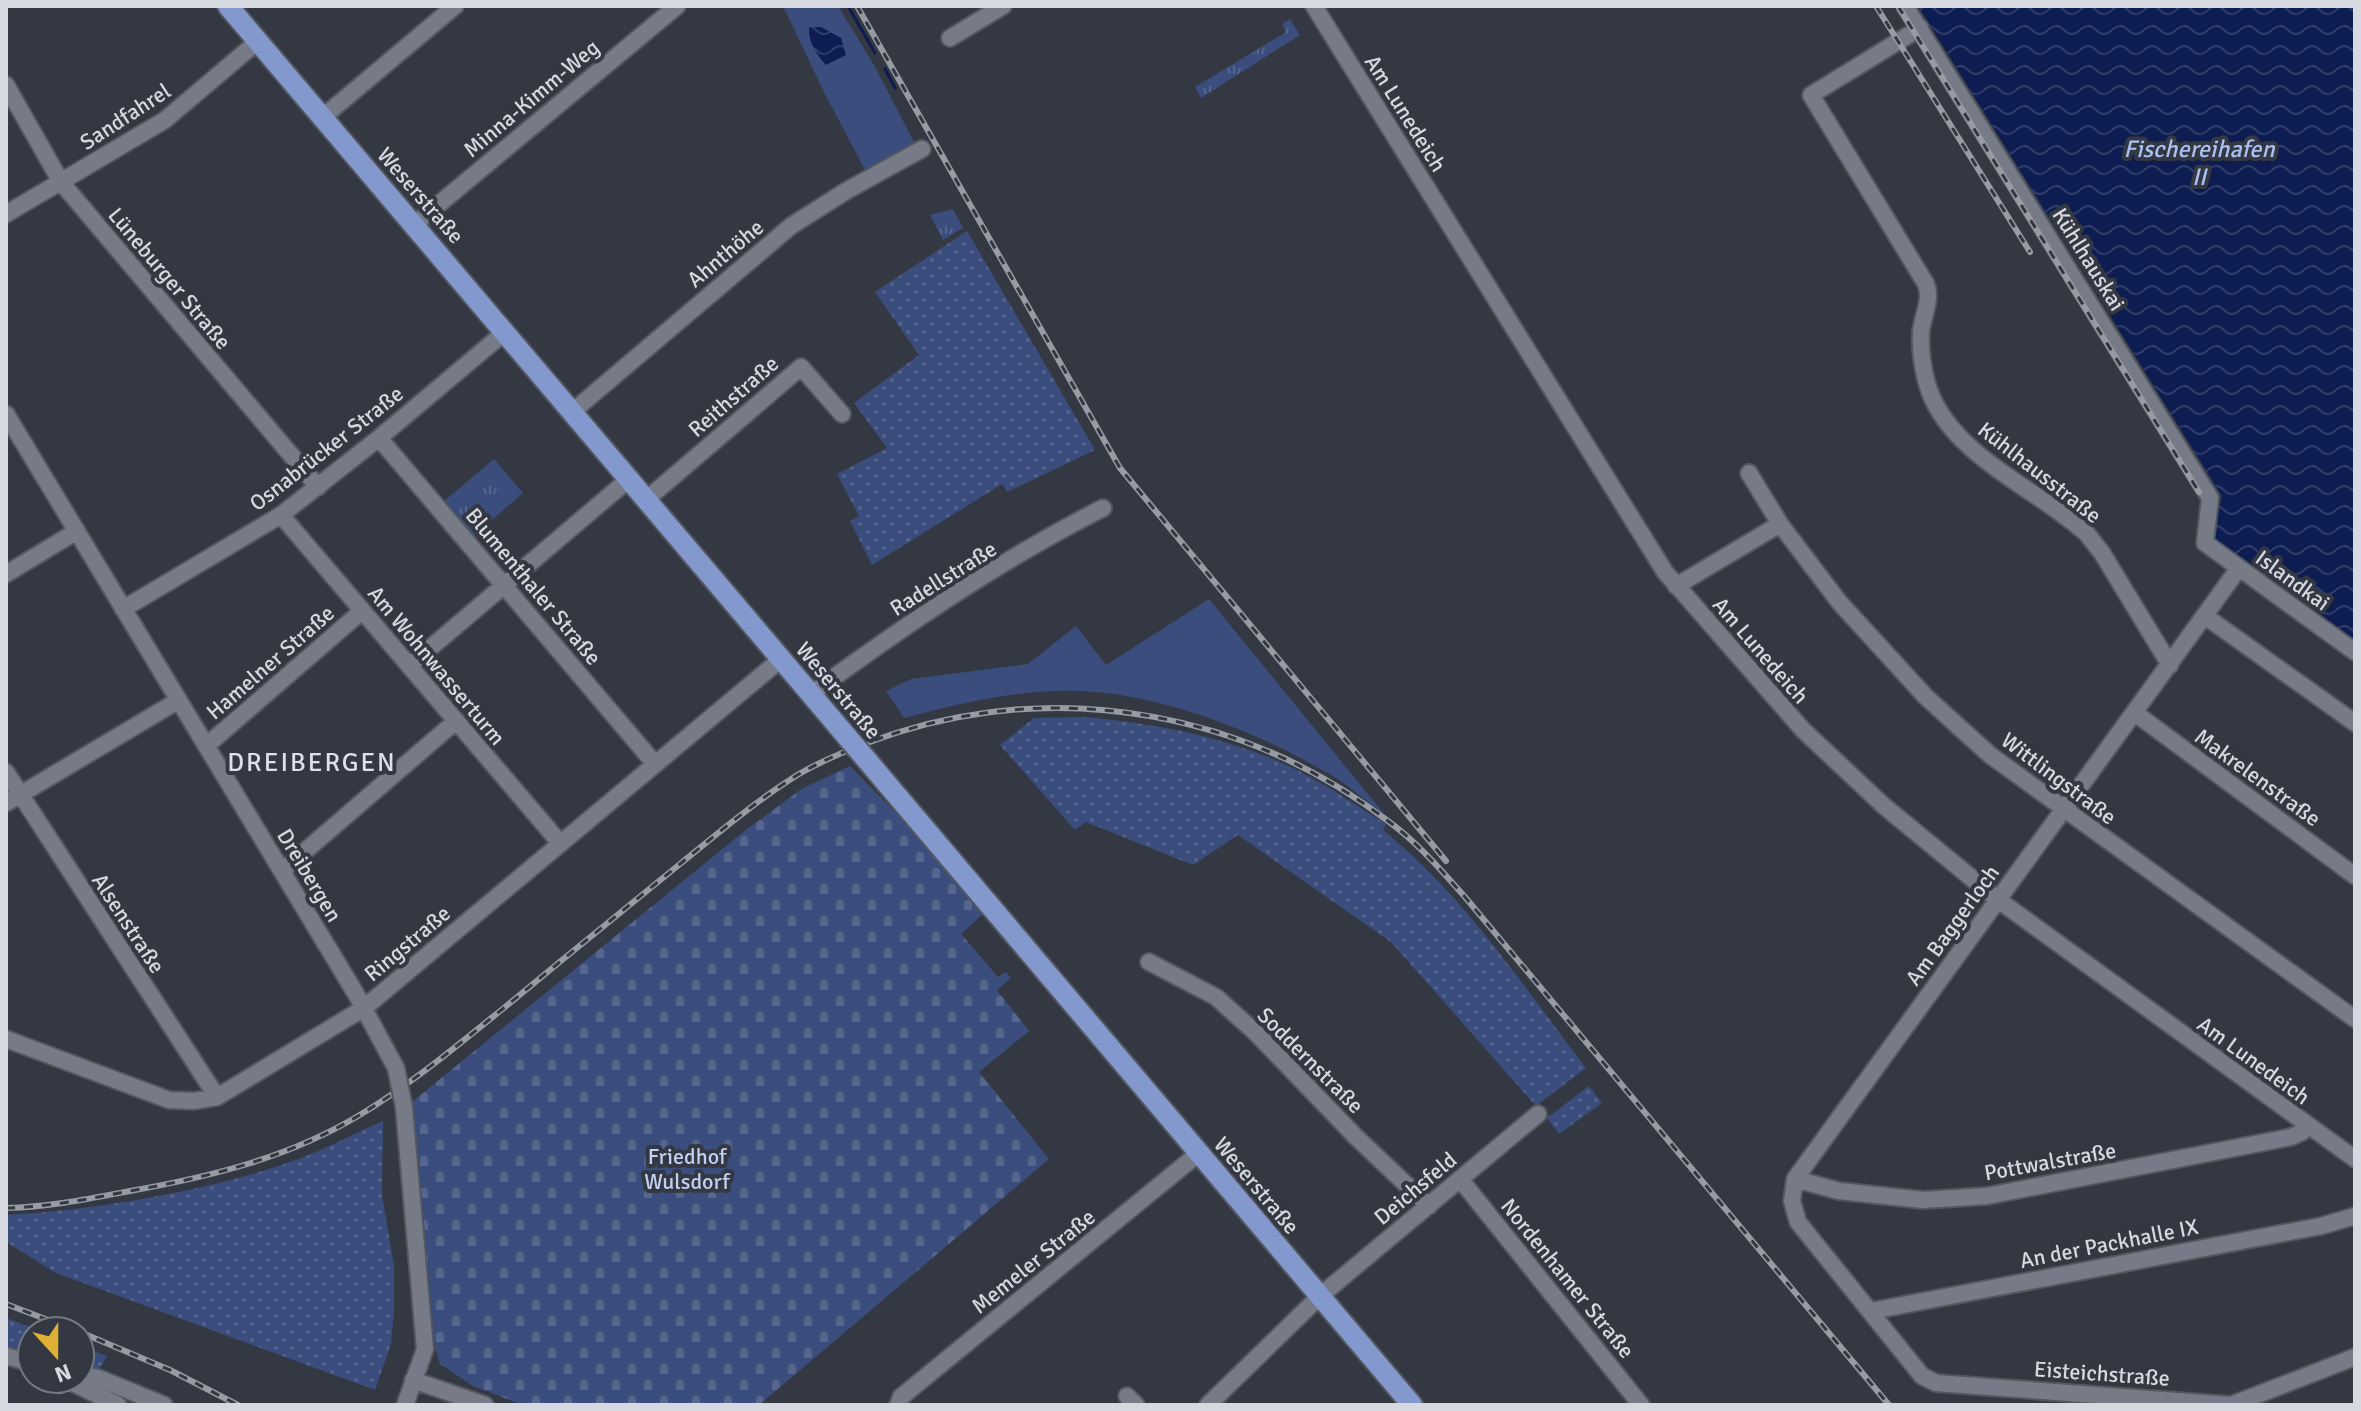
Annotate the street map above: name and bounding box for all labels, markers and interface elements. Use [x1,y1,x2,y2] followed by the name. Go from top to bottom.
[458,34,605,163] street label: Minna-Kimm-Weg
[1359,50,1452,177] street label: Am Lunedeich
[75,77,176,156] street label: Sandfahrel
[2124,134,2275,192] water label: Fischereihafen II
[371,142,470,249] street label: Weserstraße
[102,202,237,355] street label: Lüneburger Straße
[2046,203,2131,316] street label: Kühlhauskai
[682,214,769,293] street label: Ahnthöhe
[683,350,784,443] street label: Reithstraße
[244,380,409,517] street label: Osnabrücker Straße
[1973,416,2107,529] street label: Kühlhausstraße
[460,502,607,670] street label: Blumenthaler Straße
[885,535,1002,622] street label: Radellstraße
[2250,544,2335,616] street label: Islandkai
[362,580,511,751] street label: Am Wohnwasserturm
[1707,591,1814,709] street label: Am Lunedeich
[201,599,340,725] street label: Hamelner Straße
[790,636,887,745] street label: Weserstraße
[2189,723,2326,832] street label: Makrelenstraße
[1996,726,2122,830] street label: Wittlingstraße
[227,747,397,779] district label: DREIBERGEN
[271,824,348,927] street label: Dreibergen
[1900,860,2005,991] street label: Am Baggerloch
[86,868,171,978] street label: Alsenstraße
[359,900,456,987] street label: Ringstraße
[1252,1002,1369,1119] street label: Soddernstraße
[2192,1010,2315,1110] street label: Am Lunedeich
[1208,1131,1305,1240] street label: Weserstraße
[1982,1137,2118,1186] street label: Pottwalstraße
[644,1143,731,1195] park label: Friedhof Wulsdorf
[1369,1146,1462,1231] street label: Deichsfeld
[1495,1193,1640,1364] street label: Nordenhamer Straße
[966,1203,1101,1319] street label: Memeler Straße
[2018,1213,2201,1274] street label: An der Packhalle IX
[16,1315,96,1395] north arrow
[2033,1355,2171,1392] street label: Eisteichstraße
[51,1358,75,1389] text: N

